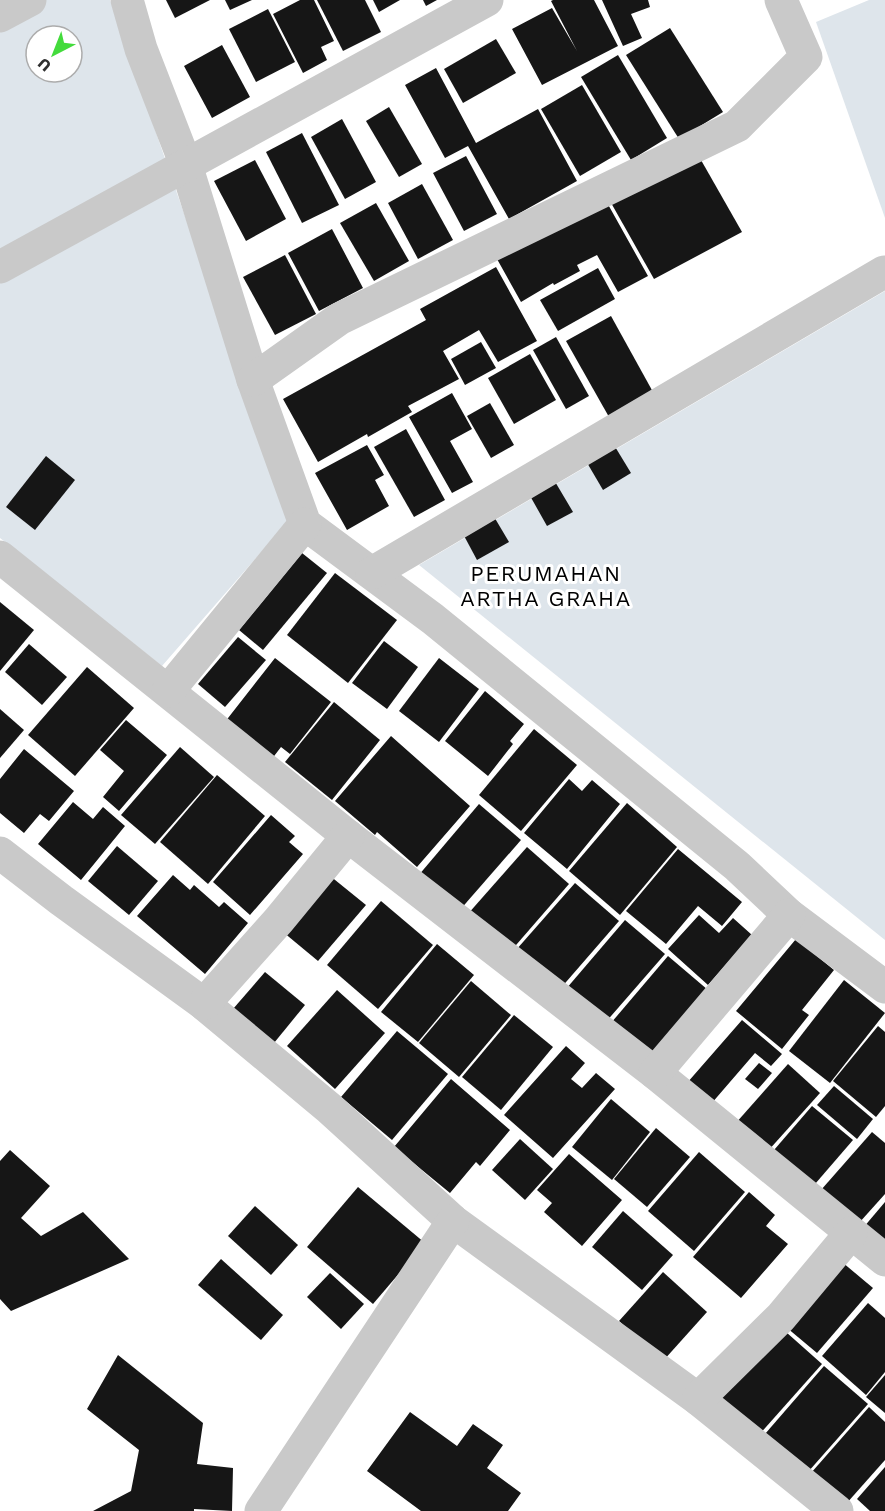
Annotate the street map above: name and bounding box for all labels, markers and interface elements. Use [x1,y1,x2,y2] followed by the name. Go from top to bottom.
[24,24,84,84] north arrow
[34,54,55,76] text: U
[460,561,632,611] district label: PERUMAHAN ARTHA GRAHA

